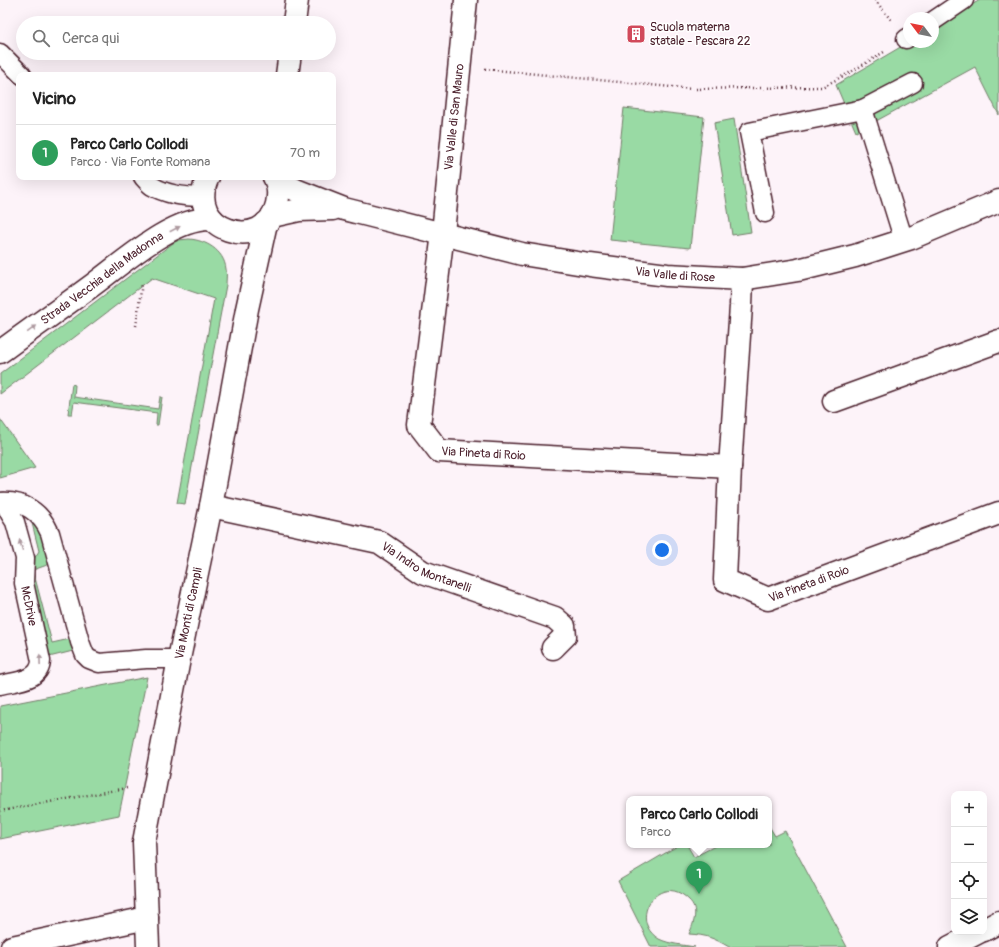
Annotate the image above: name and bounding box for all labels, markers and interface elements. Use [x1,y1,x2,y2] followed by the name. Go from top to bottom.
[903,12,939,48] north arrow
[16,16,336,60] search box
[650,20,751,49] place label: Scuola materna statale - Pescara 22
[625,23,647,45] building icon: Scuola materna statale - Pescara 22
[30,27,52,49] icon: search
[62,29,119,48] text: Cerca qui
[441,62,468,171] street label: Via Valle di San Mauro
[32,88,76,109] text: Vicino
[70,135,188,154] text: Parco Carlo Collodi
[42,145,48,161] text: 1
[290,145,320,161] text: 70 m
[70,154,210,170] text: Parco · Via Fonte Romana
[169,226,181,232] one-way arrow
[38,228,167,328] street label: Strada Vecchia della Madonna
[634,264,715,286] street label: Via Valle di Rose
[26,325,37,333] one-way arrow
[441,444,527,464] street label: Via Pineta di Roio
[18,539,24,551] one-way arrow
[378,539,473,596] street label: Via Indro Montanelli
[652,540,672,560] your location
[767,562,852,606] street label: Via Pineta di Roio
[172,566,206,661] street label: Via Monti di Campli
[17,585,40,627] street label: McDrive
[37,653,43,666] one-way arrow
[951,791,987,935] map controls
[951,791,987,827] button: +
[626,796,772,848] popup
[640,805,758,824] text: Parco Carlo Collodi
[640,824,671,840] text: Parco
[951,827,987,863] button: −
[686,861,712,894] pin: 1
[951,863,987,899] button: locate
[951,899,987,935] button: layers

